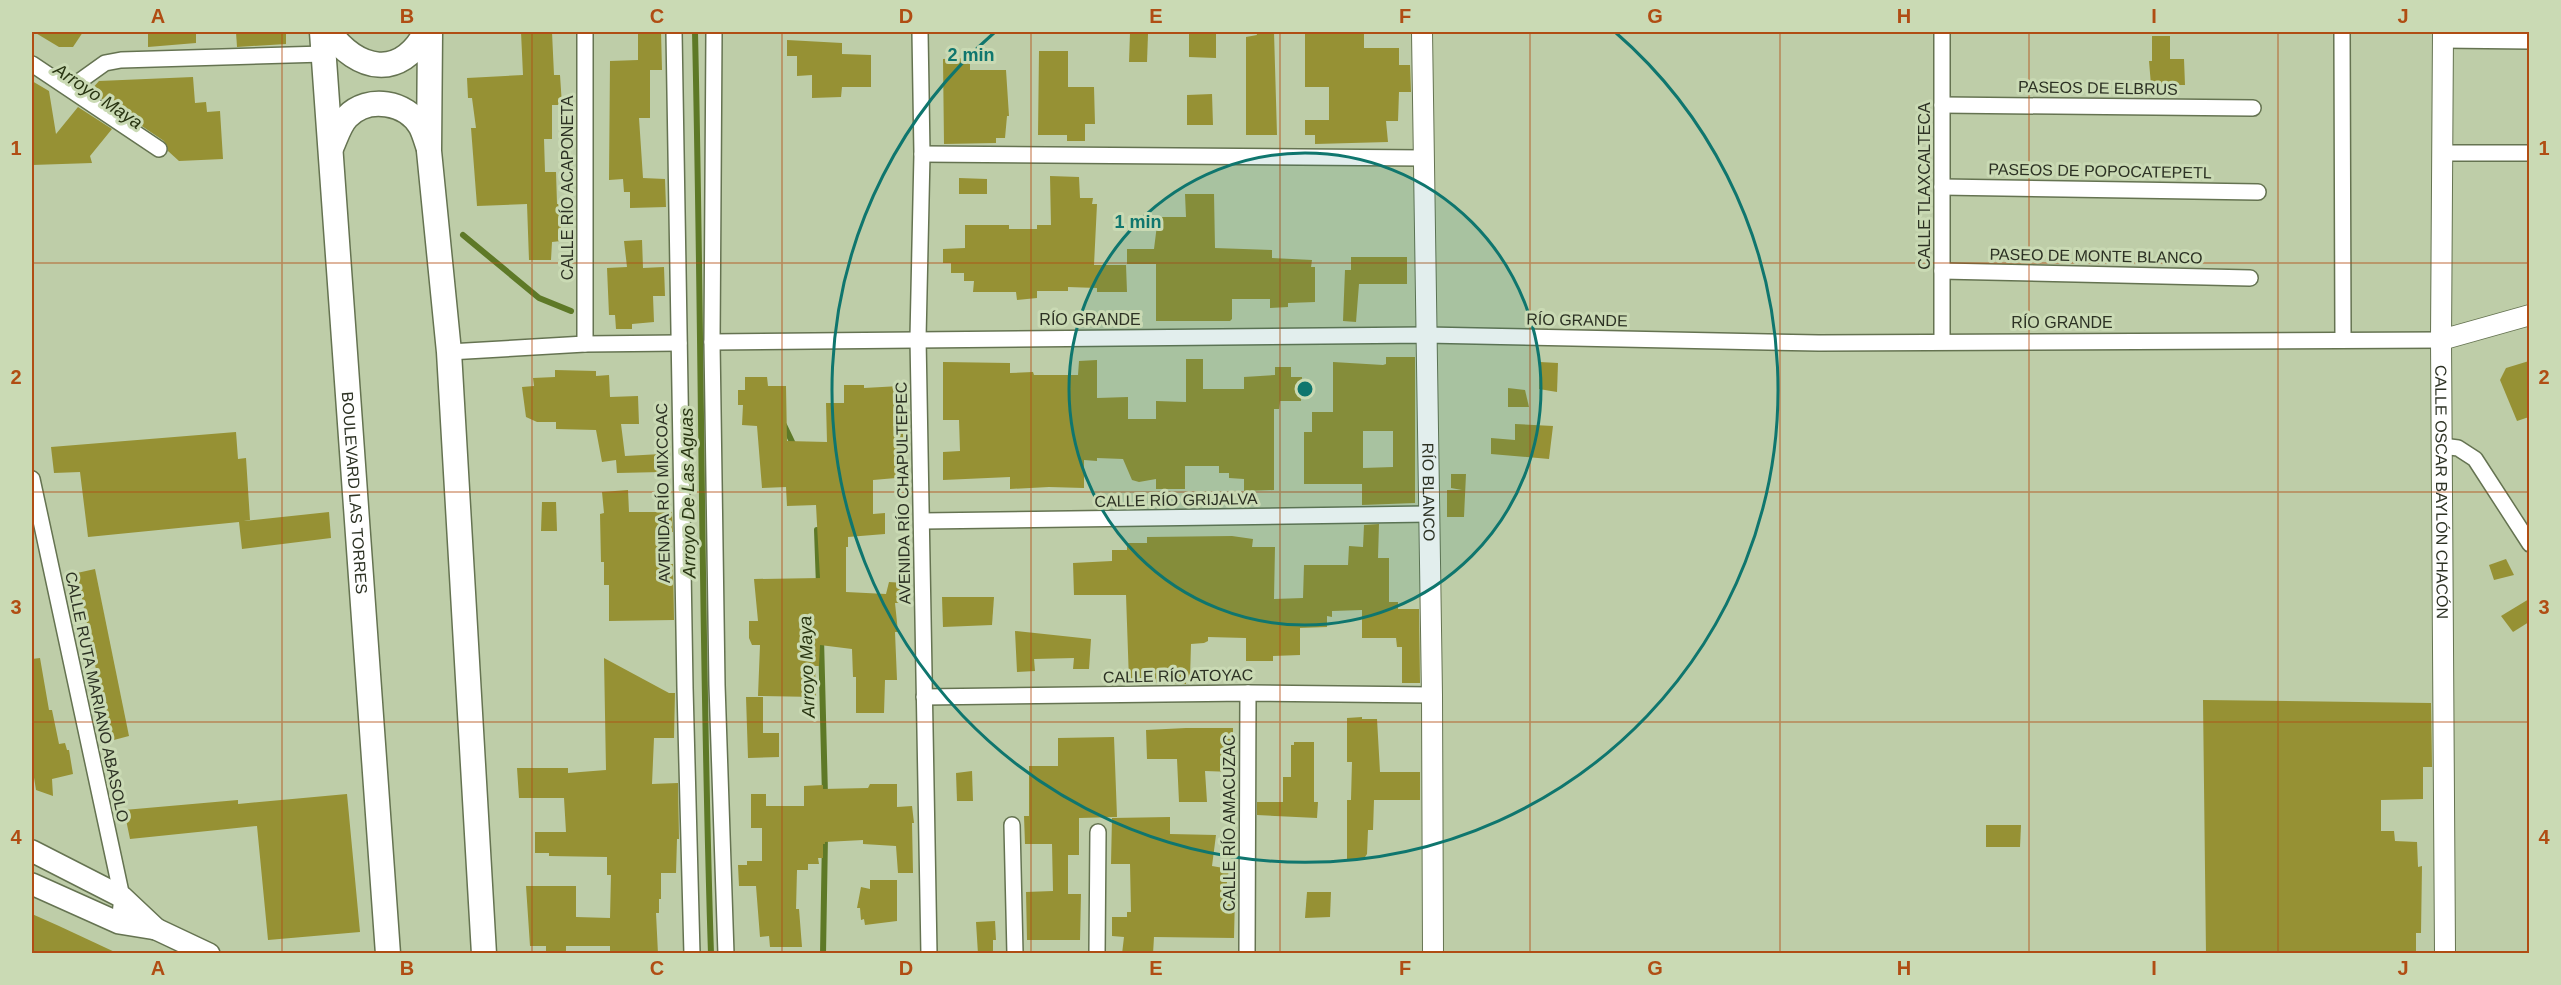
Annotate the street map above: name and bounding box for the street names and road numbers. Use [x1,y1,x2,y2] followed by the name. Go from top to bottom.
[2018,78,2178,98] street label: PASEOS DE ELBRUS
[558,95,576,280] street label: CALLE RÍO ACAPONETA
[1916,102,1933,270] street label: CALLE TLAXCALTECA
[1988,161,2212,181] street label: PASEOS DE POPOCATEPETL
[1989,246,2203,266] street label: PASEO DE MONTE BLANCO
[1039,310,1141,328] street label: RÍO GRANDE
[1526,310,1628,329] street label: RÍO GRANDE
[2011,313,2113,331] street label: RÍO GRANDE
[2433,365,2452,619] street label: CALLE OSCAR BAYLÓN CHACÓN
[892,382,913,604] street label: AVENIDA RÍO CHAPULTEPEC
[339,391,371,595] street label: BOULEVARD LAS TORRES
[652,403,673,583] street label: AVENIDA RÍO MIXCOAC
[1420,442,1438,541] street label: RÍO BLANCO
[1094,489,1258,510] street label: CALLE RÍO GRIJALVA
[62,570,132,824] street label: CALLE RUTA MARIANO ABASOLO
[1103,665,1253,686] street label: CALLE RÍO ATOYAC
[1220,735,1238,911] street label: CALLE RÍO AMACUZAC

